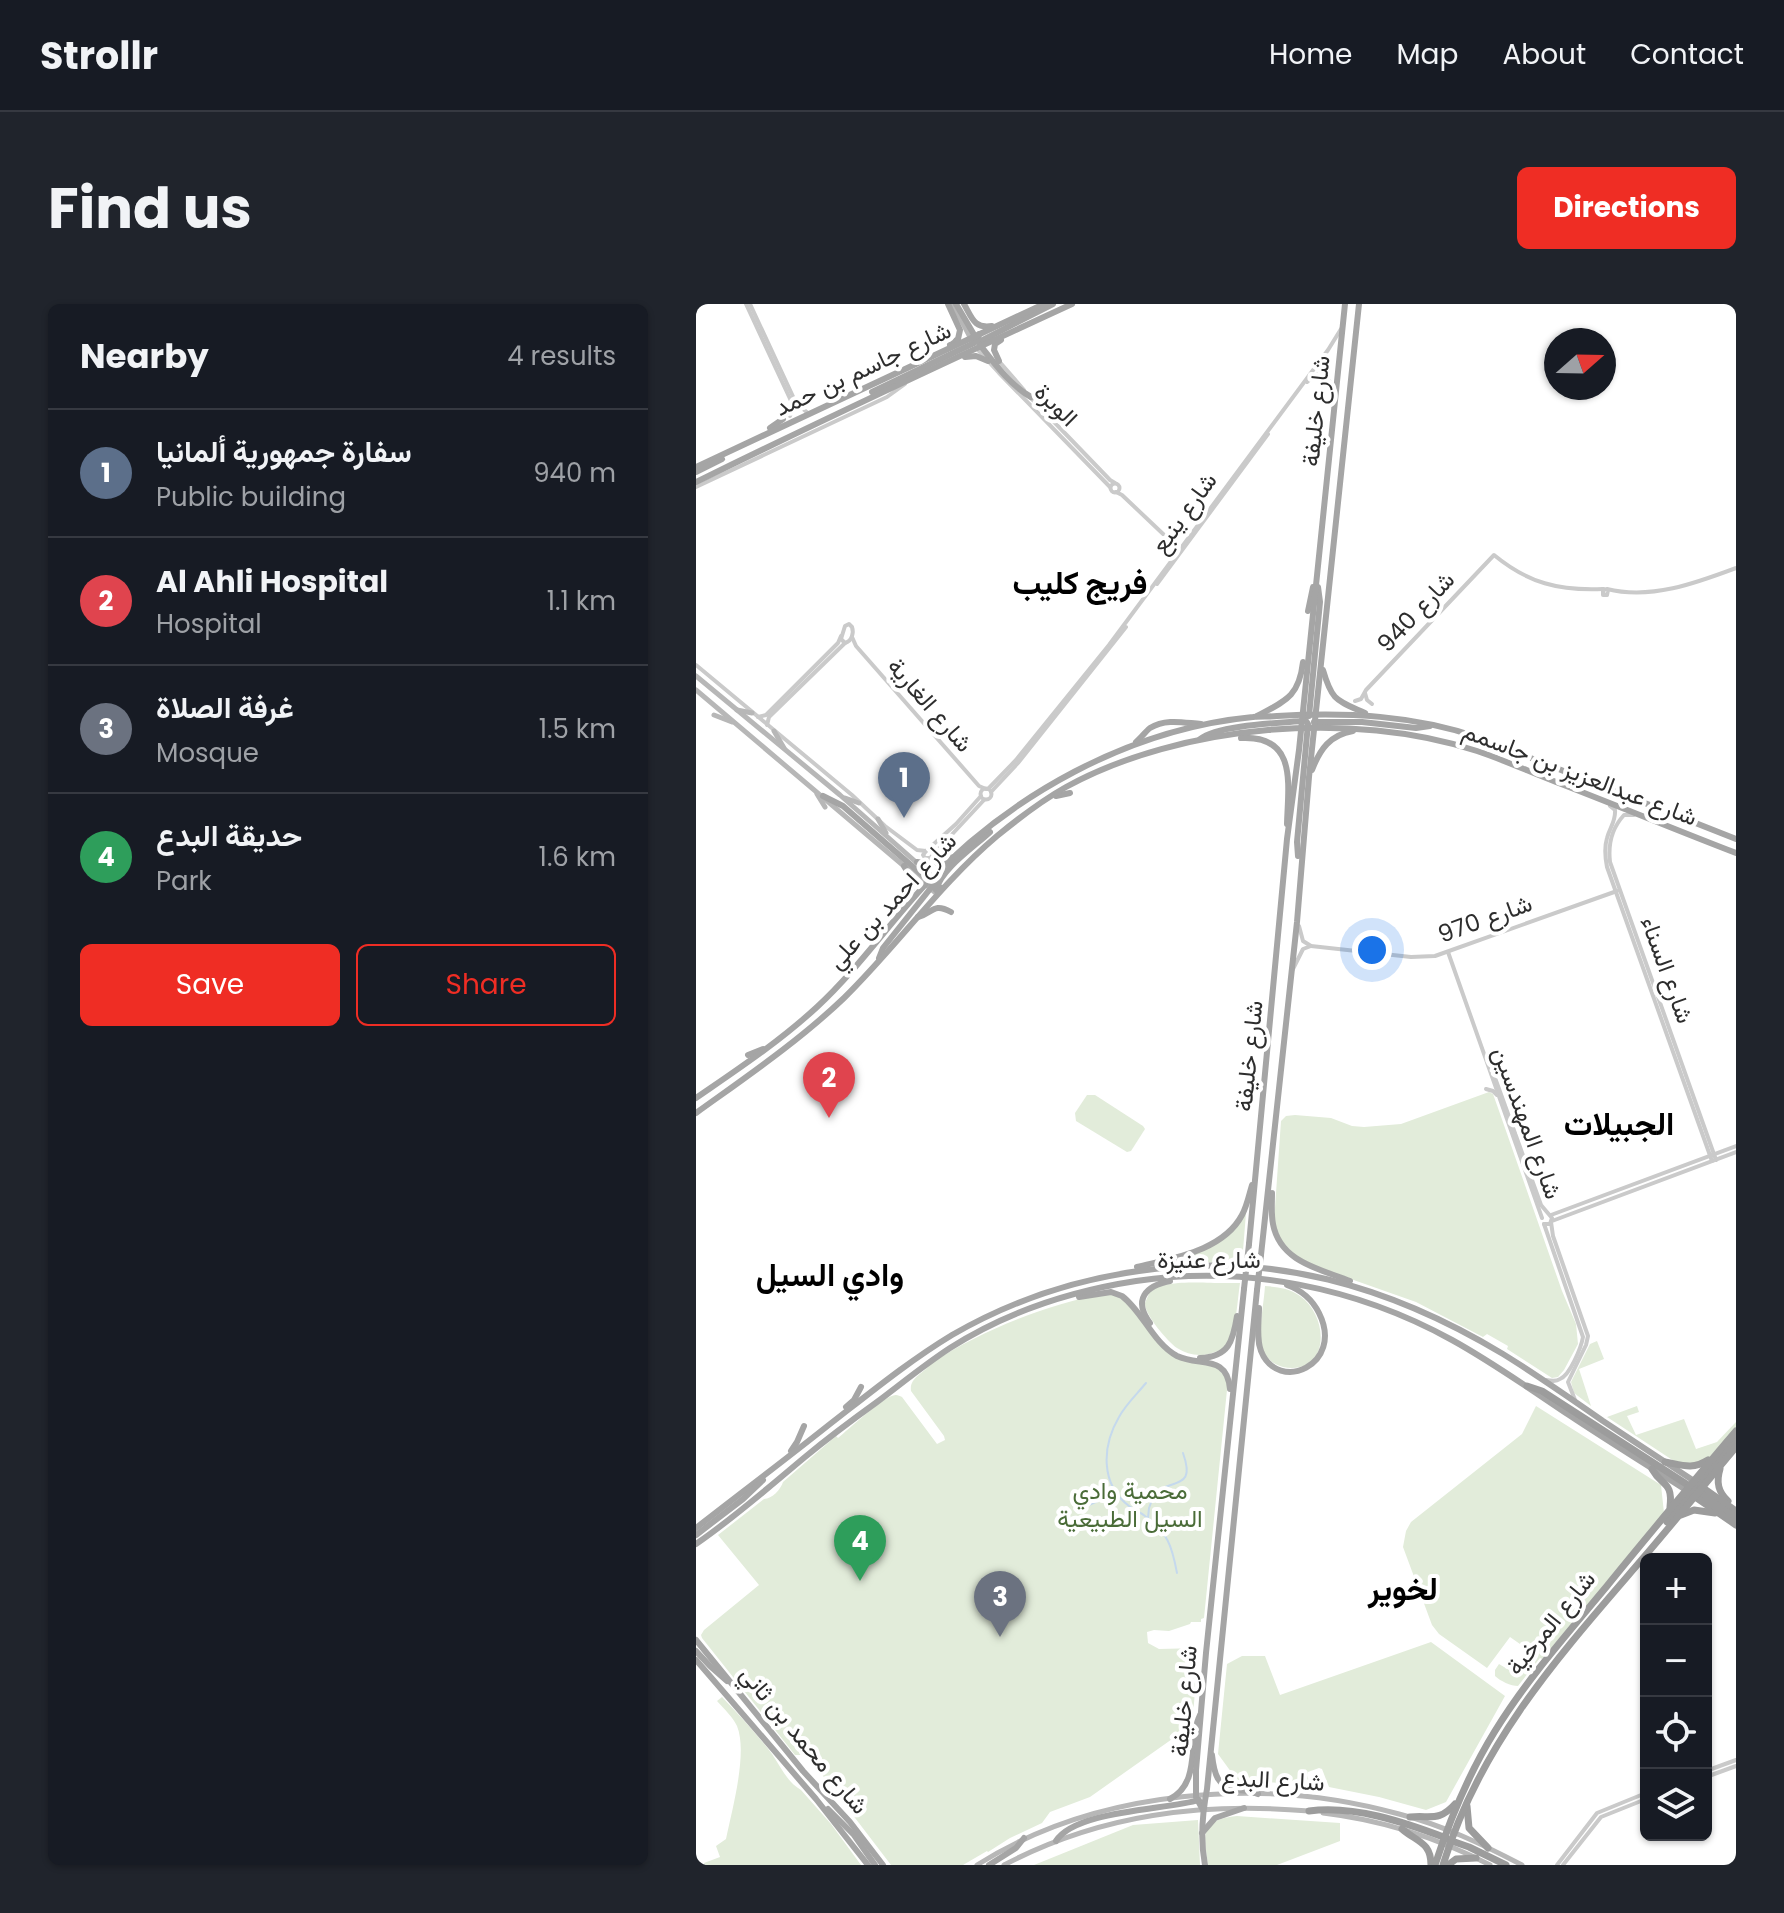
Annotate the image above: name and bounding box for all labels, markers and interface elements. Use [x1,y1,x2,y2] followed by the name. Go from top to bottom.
[40,29,158,82] text: Strollr
[1269,35,1352,74] text: Home
[1396,35,1458,74] text: Map
[1502,35,1586,74] text: About
[1630,35,1744,74] text: Contact
[1517,167,1736,249] button: Directions
[48,169,252,248] text: Find us
[769,313,956,424] street label: شارع جاسم بن حمد
[1544,328,1616,400] north arrow
[80,332,209,380] text: Nearby
[507,338,616,374] text: 4 results
[1293,354,1338,468] street label: شارع خليفة
[1027,376,1085,434] street label: الوبرة
[156,430,412,473] text: سفارة جمهورية ألمانيا
[101,455,111,491] text: 1
[533,455,616,491] text: 940 m
[1143,465,1225,561] street label: شارع ينبع
[156,479,346,515] text: Public building
[156,560,388,603] text: Al Ahli Hospital
[1012,560,1148,605] district label: فريج كليب
[1369,564,1462,659] street label: شارع 940
[99,583,113,619] text: 2
[547,583,616,619] text: 1.1 km
[156,606,262,642] text: Hospital
[880,650,981,759] street label: شارع الغارية
[156,686,294,729] text: غرفة الصلاة
[98,711,114,747] text: 3
[539,711,616,747] text: 1.5 km
[1458,714,1702,834] street label: شارع عبدالعزيز بن جاسمم
[156,735,259,771] text: Mosque
[878,752,930,818] pin: 1
[156,814,302,857] text: حديقة البدع
[820,825,966,978] street label: شارع احمد بن علي
[97,839,115,875] text: 4
[539,839,616,875] text: 1.6 km
[156,863,212,899] text: Park
[1433,886,1537,951] street label: شارع 970
[1633,912,1702,1028] street label: شارع السناء
[1352,930,1392,970] your location
[80,944,340,1026] button: Save
[356,944,616,1026] button: Share
[1226,999,1271,1113] street label: شارع خليفة
[1485,1042,1570,1203] street label: شارع المهندسين
[803,1052,855,1118] pin: 2
[1564,1101,1674,1146] district label: الجبيلات
[1157,1243,1261,1276] street label: شارع عنيزة
[756,1252,904,1301] district label: وادي السيل
[1057,1474,1203,1535] park label: محمية وادي السيل الطبيعية
[834,1515,886,1581] pin: 4
[1640,1553,1712,1841] map controls
[1640,1553,1712,1625] button: +
[1498,1564,1603,1682] street label: شارع المرخية
[1367,1566,1438,1611] district label: لخوير
[974,1571,1026,1637] pin: 3
[1640,1625,1712,1697] button: −
[1162,1644,1205,1758] street label: شارع خليفة
[730,1659,876,1823] street label: شارع محمد بن ثاني
[1640,1697,1712,1769] button: locate
[1221,1760,1325,1799] street label: شارع البدع
[1640,1769,1712,1841] button: layers

